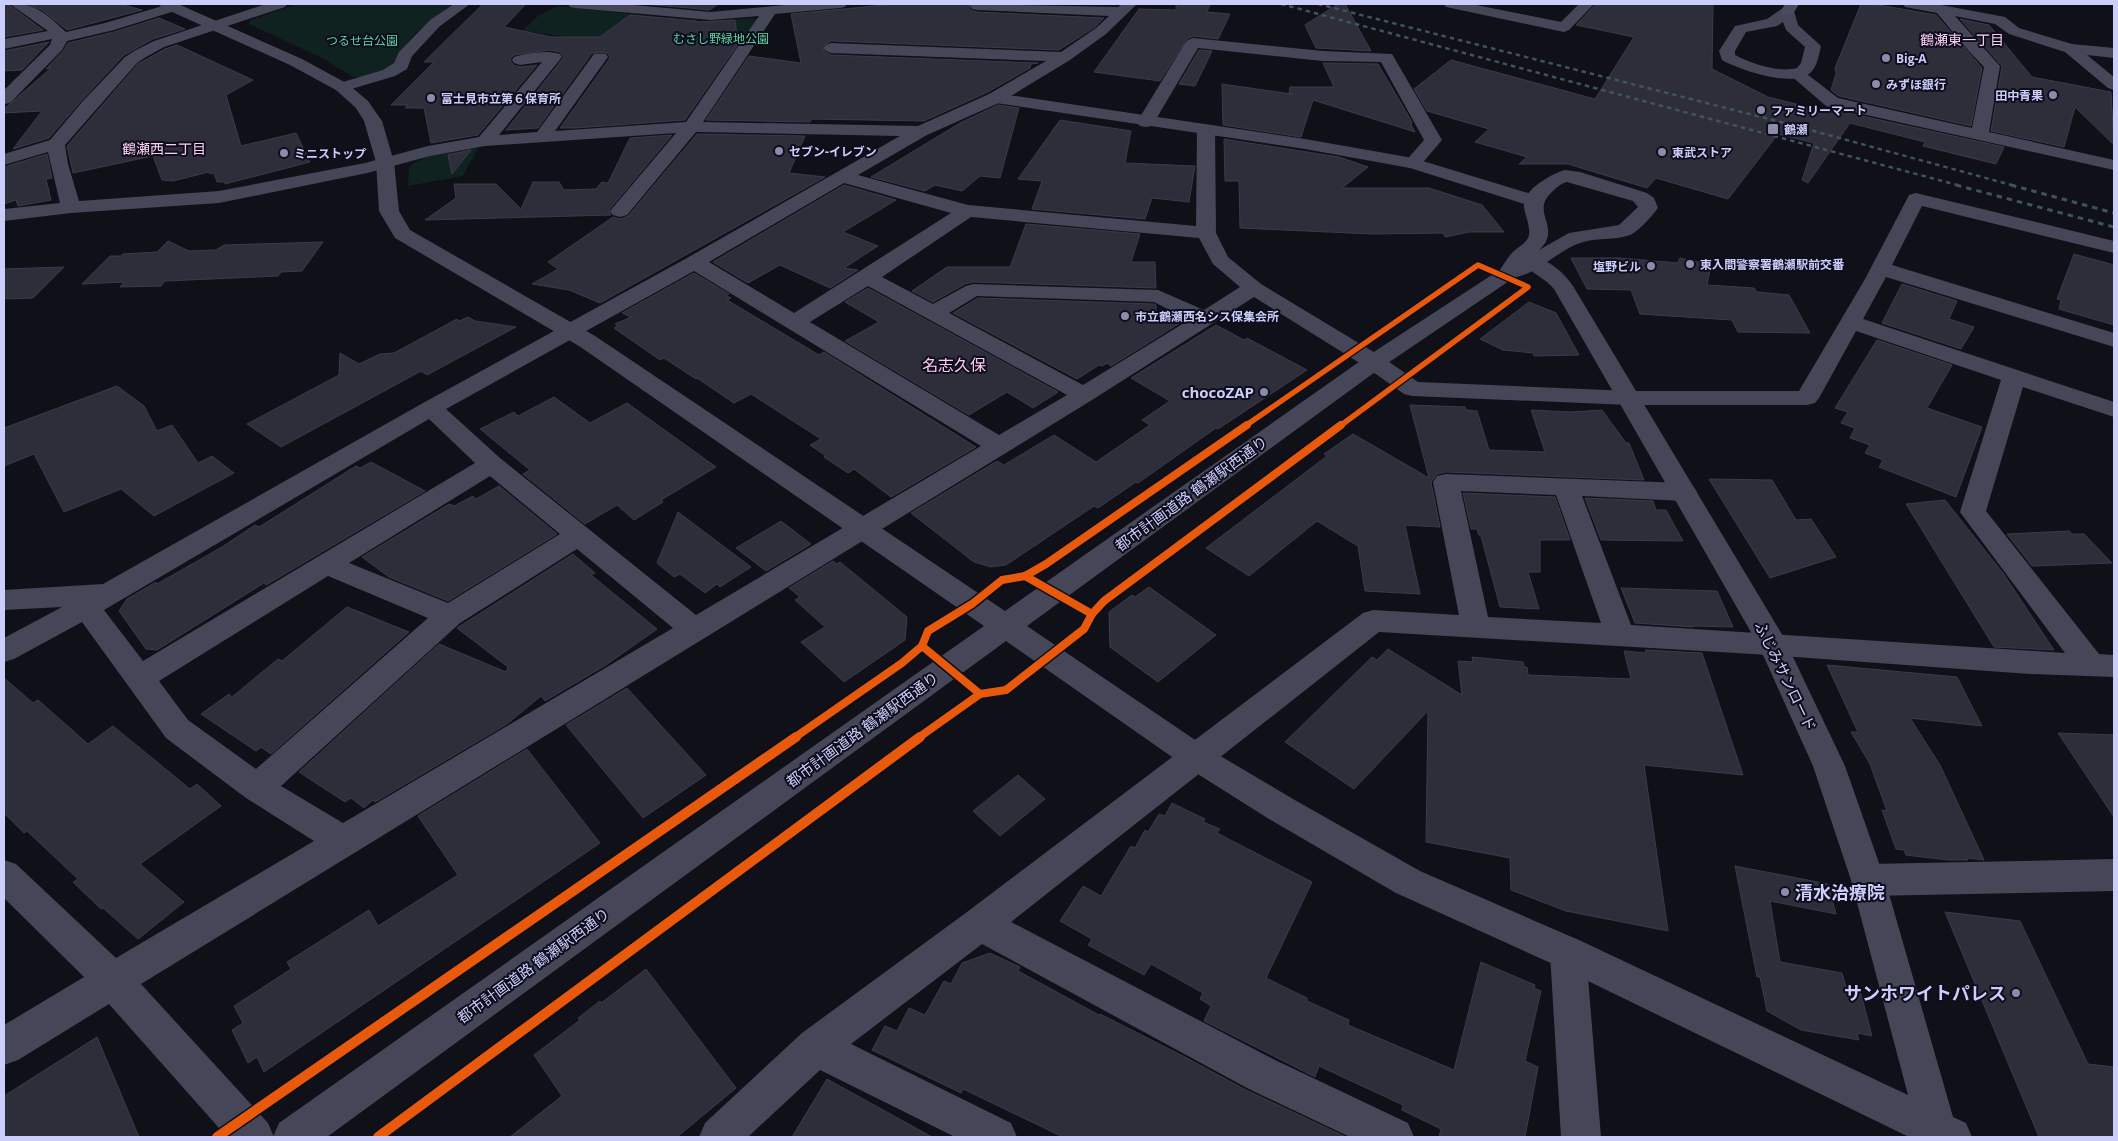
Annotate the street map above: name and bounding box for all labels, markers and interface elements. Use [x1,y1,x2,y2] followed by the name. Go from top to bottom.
[673,30,769,47] park label: むさし野緑地公園
[1920,30,2004,49] district label: 鶴瀬東一丁目
[326,32,398,49] park label: つるせ台公園
[1896,50,1927,67] place label: Big-A
[1880,52,1892,64] marker: Big-A
[1886,76,1946,93] place label: みずほ銀行
[1870,78,1882,90] marker: みずほ銀行
[1995,87,2043,104] place label: 田中青果
[2047,89,2059,101] marker: 田中青果
[441,90,561,107] place label: 富士見市立第６保育所
[425,92,437,104] marker: 富士見市立第６保育所
[1771,102,1867,119] place label: ファミリーマート
[1755,104,1767,116] marker: ファミリーマート
[1784,121,1808,138] place label: 鶴瀬
[1766,122,1780,136] marker: 鶴瀬
[122,139,206,158] district label: 鶴瀬西二丁目
[789,143,877,160] place label: セブン-イレブン
[1672,144,1732,161] place label: 東武ストア
[294,145,366,162] place label: ミニストップ
[773,145,785,157] marker: セブン-イレブン
[1656,146,1668,158] marker: 東武ストア
[278,147,290,159] marker: ミニストップ
[1700,256,1845,273] place label: 東入間警察署鶴瀬駅前交番
[1593,258,1641,275] place label: 塩野ビル
[1684,258,1696,270] marker: 東入間警察署鶴瀬駅前交番
[1645,260,1657,272] marker: 塩野ビル
[1135,308,1279,325] place label: 市立鶴瀬西名シス保集会所
[1119,310,1131,322] marker: 市立鶴瀬西名シス保集会所
[922,354,986,376] district label: 名志久保
[1182,382,1254,402] place label: chocoZAP
[1258,386,1270,398] marker: chocoZAP
[1111,431,1271,555] street label: 都市計画道路 鶴瀬駅西通り
[1751,618,1821,734] street label: ふじみサンロード
[782,667,942,791] street label: 都市計画道路 鶴瀬駅西通り
[1795,880,1885,904] place label: 清水治療院
[1779,886,1791,898] marker: 清水治療院
[453,903,613,1027] street label: 都市計画道路 鶴瀬駅西通り
[1844,981,2006,1005] place label: サンホワイトパレス
[2010,987,2022,999] marker: サンホワイトパレス

